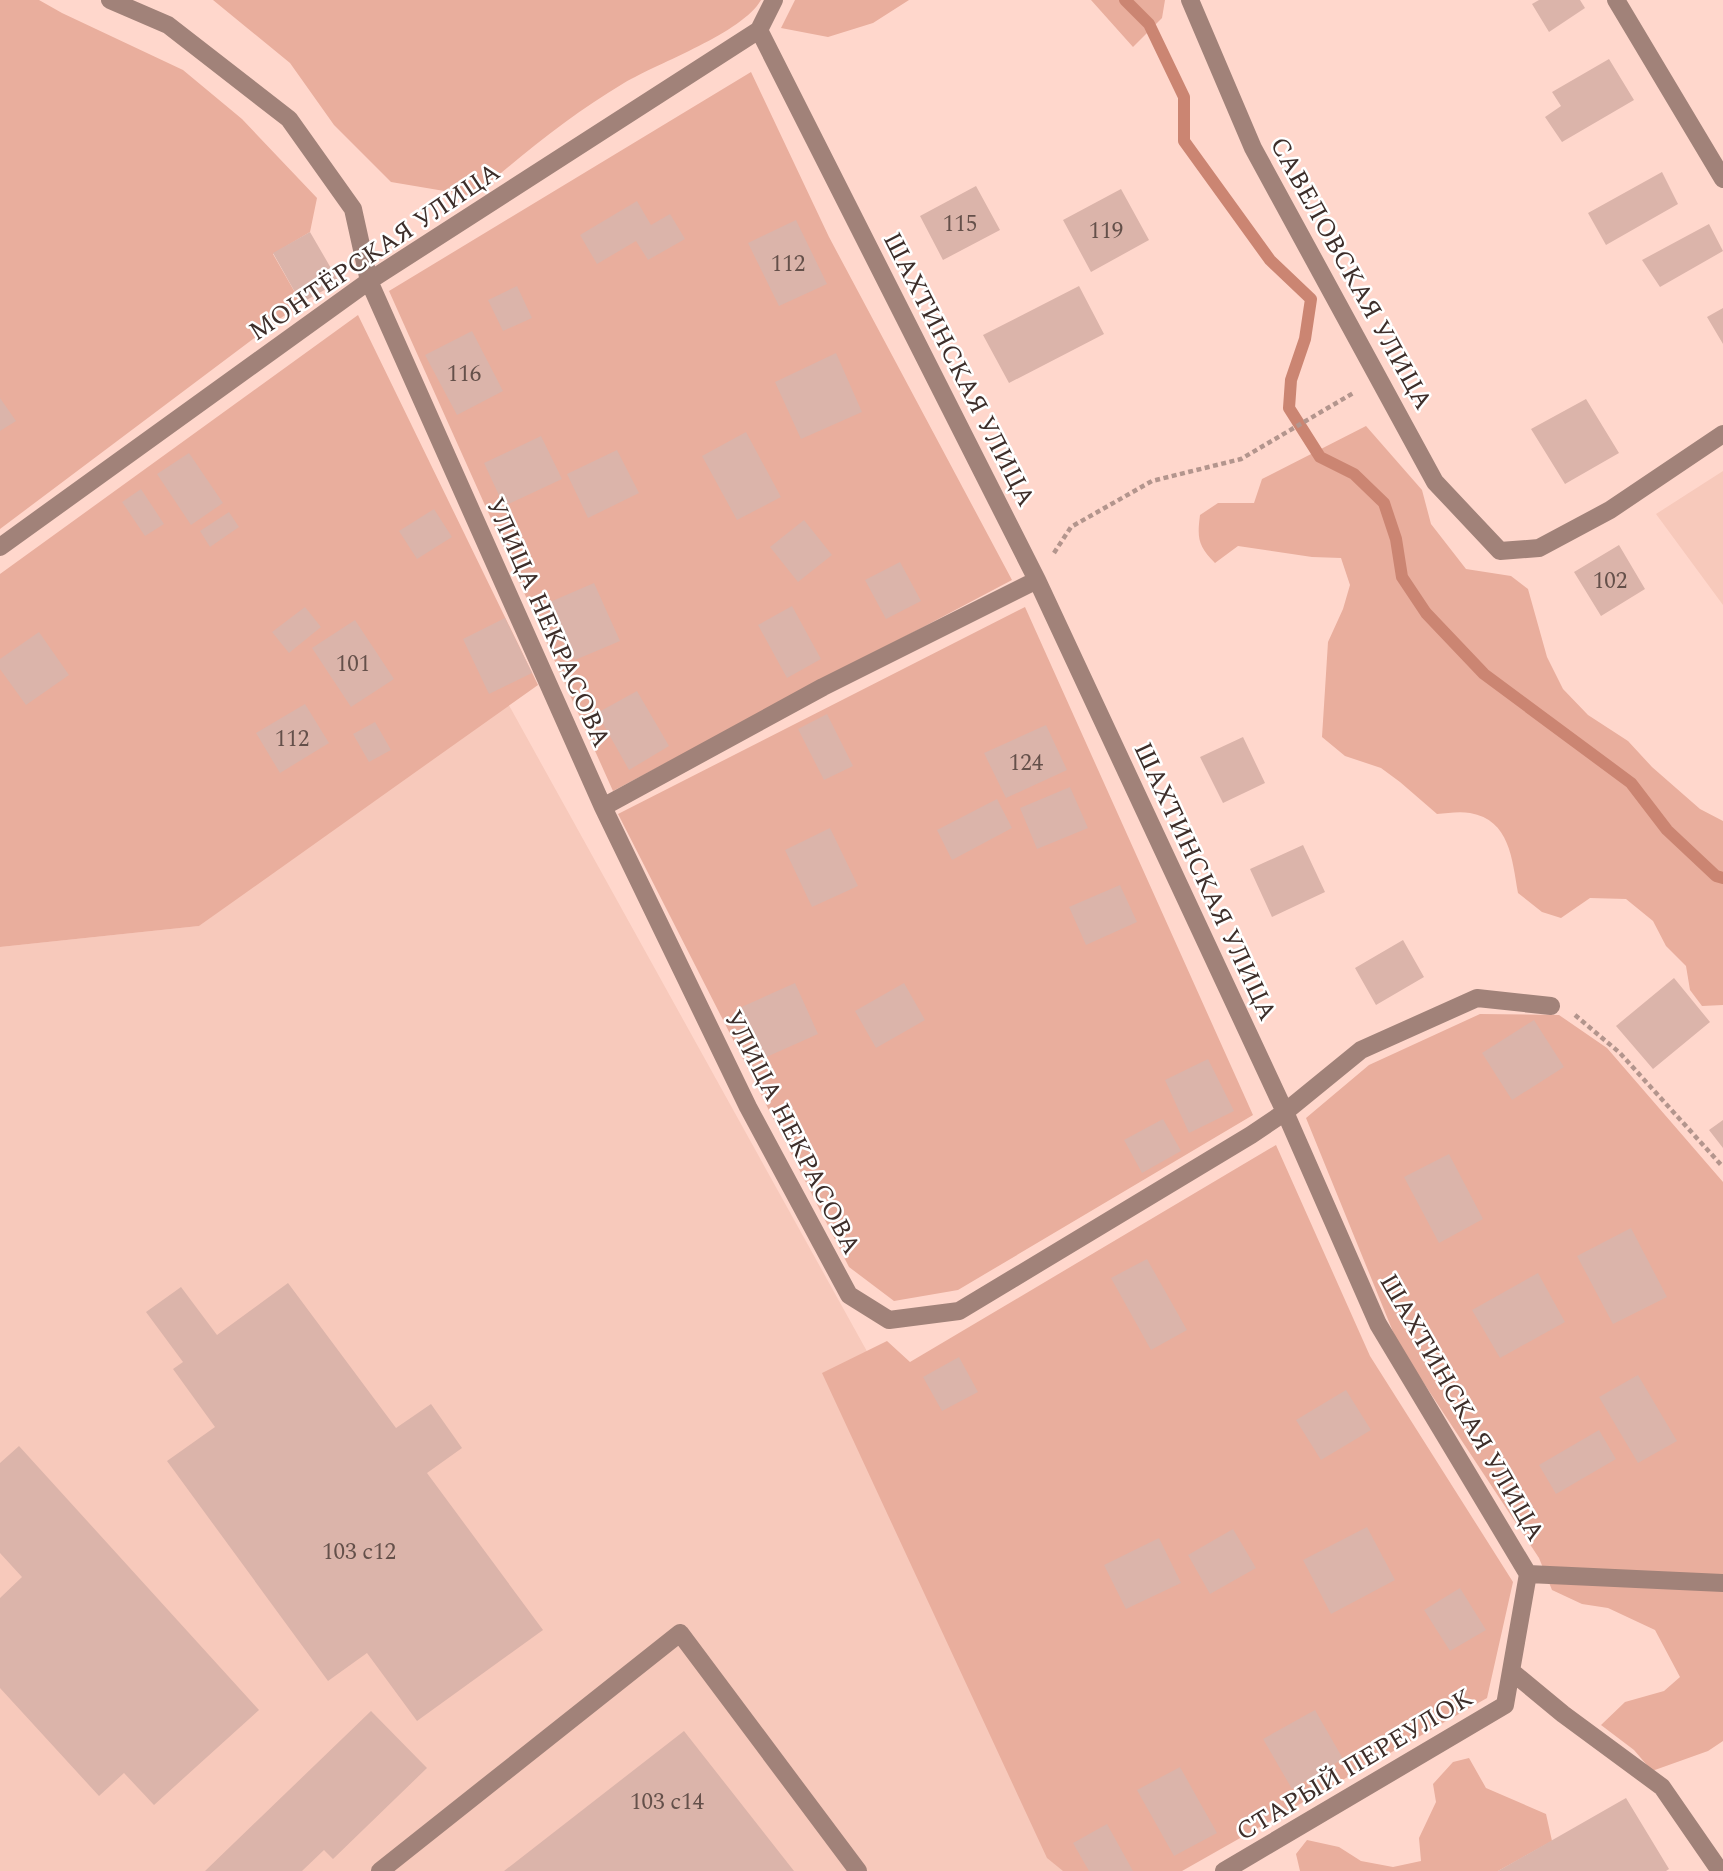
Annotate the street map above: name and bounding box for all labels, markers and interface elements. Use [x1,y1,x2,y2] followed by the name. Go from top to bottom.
[1259,130,1443,417] street label: САВЕЛОВСКАЯ УЛИЦА
[241,152,508,351] street label: МОНТЁРСКАЯ УЛИЦА
[943,207,977,242] house number: 115
[1089,214,1123,249] house number: 119
[872,225,1046,514] street label: ШАХТИНСКАЯ УЛИЦА
[771,247,805,282] house number: 112
[447,357,481,392] house number: 116
[475,491,621,754] street label: УЛИЦА НЕКРАСОВА
[1593,564,1627,599] house number: 102
[336,647,370,682] house number: 101
[275,722,309,757] house number: 112
[1123,735,1287,1027] street label: ШАХТИНСКАЯ УЛИЦА
[1009,746,1044,781] house number: 124
[713,1003,871,1262] street label: УЛИЦА НЕКРАСОВА
[1369,1266,1555,1549] street label: ШАХТИНСКАЯ УЛИЦА
[322,1535,396,1570] house number: 103 с12
[1228,1678,1481,1852] street label: СТАРЫЙ ПЕРЕУЛОК
[630,1785,705,1820] house number: 103 с14

